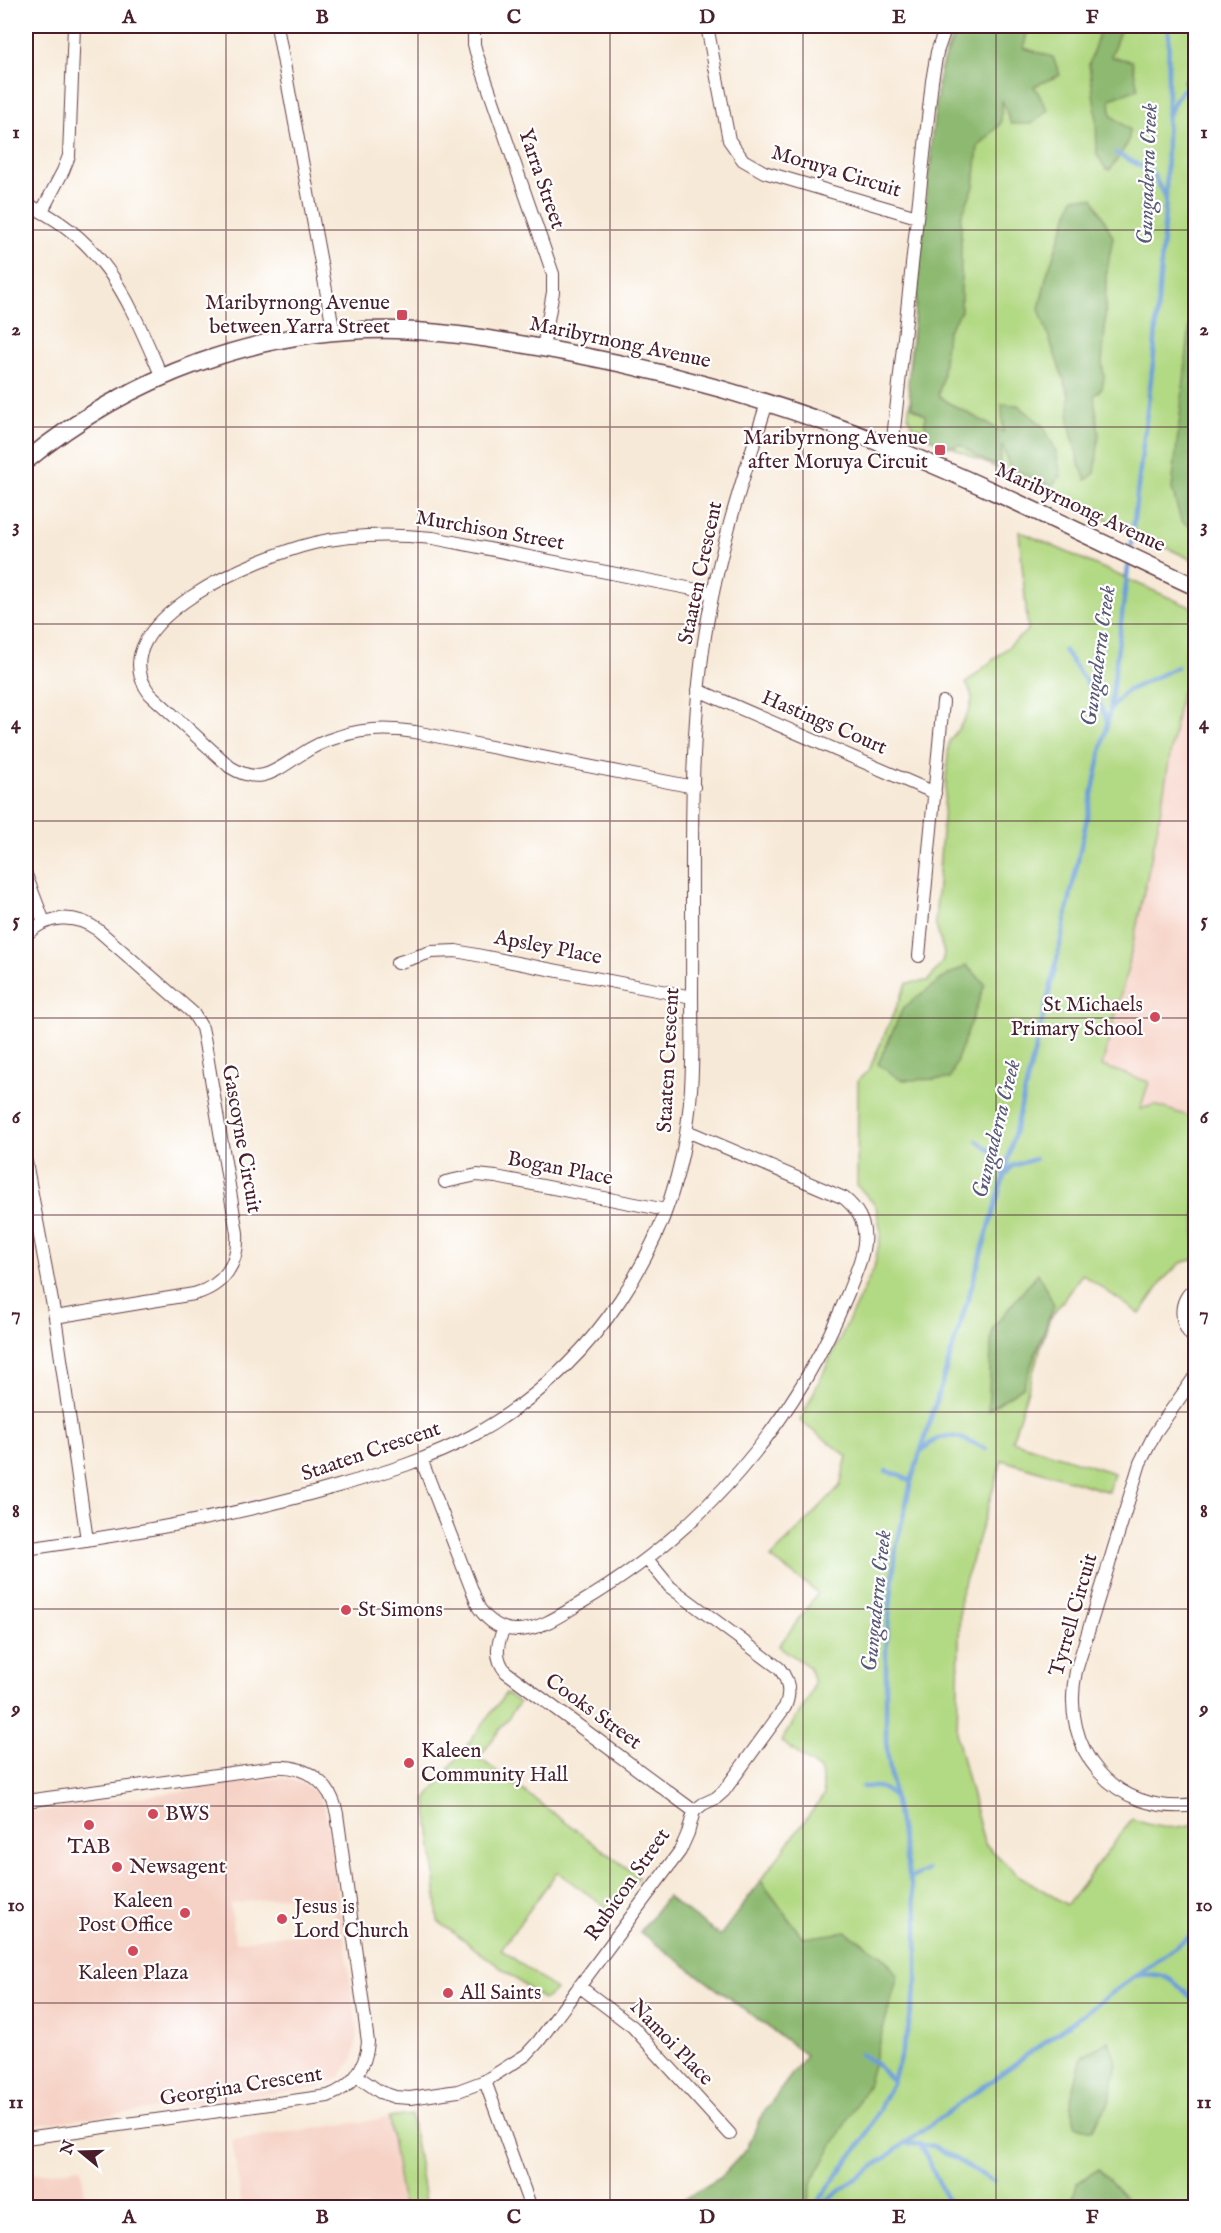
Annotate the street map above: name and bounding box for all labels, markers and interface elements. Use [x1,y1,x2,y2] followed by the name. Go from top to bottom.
[121,5,137,30] text: A
[315,5,329,30] text: B
[507,5,521,30] text: C
[699,5,715,30] text: D
[892,5,906,30] text: E
[1086,5,1099,30] text: F
[1132,102,1164,245] water label: Gungaderra Creek
[12,120,20,145] text: 1
[1200,120,1208,145] text: 1
[511,125,571,233] street label: Yarra Street
[768,139,904,205] street label: Moruya Circuit
[205,290,390,341] place label: Maribyrnong Avenue between Yarra Street
[395,308,409,322] marker: Maribyrnong Avenue between Yarra Street
[527,311,714,376] street label: Maribyrnong Avenue
[11,317,21,342] text: 2
[1199,317,1209,342] text: 2
[743,425,928,476] place label: Maribyrnong Avenue after Moruya Circuit
[933,443,947,457] marker: Maribyrnong Avenue after Moruya Circuit
[990,457,1170,559] street label: Maribyrnong Avenue
[673,499,729,647] street label: Staaten Crescent
[414,505,566,557] street label: Murchison Street
[12,514,20,539] text: 3
[1200,514,1208,539] text: 3
[1075,584,1123,728] water label: Gungaderra Creek
[757,684,891,762] street label: Hastings Court
[11,711,22,736] text: 4
[1199,711,1210,736] text: 4
[12,908,20,933] text: 5
[1200,908,1208,933] text: 5
[491,924,604,972] street label: Apsley Place
[652,987,686,1133] street label: Staaten Crescent
[1010,992,1143,1043] place label: St Michaels Primary School
[1148,1010,1162,1024] marker: St Michaels Primary School
[966,1057,1028,1201] water label: Gungaderra Creek
[215,1063,267,1215] street label: Gascoyne Circuit
[12,1105,22,1130] text: 6
[1200,1105,1210,1130] text: 6
[505,1146,615,1193] street label: Bogan Place
[11,1302,21,1327] text: 7
[1199,1302,1209,1327] text: 7
[298,1416,444,1488] street label: Staaten Crescent
[12,1499,20,1524] text: 8
[1200,1499,1208,1524] text: 8
[856,1529,898,1673] water label: Gungaderra Creek
[1044,1550,1104,1680] street label: Tyrrell Circuit
[358,1597,443,1624] place label: St Simons
[339,1603,353,1617] marker: St Simons
[539,1668,647,1756] street label: Cooks Street
[11,1696,21,1721] text: 9
[1199,1696,1209,1721] text: 9
[421,1738,568,1789] place label: Kaleen Community Hall
[402,1756,416,1770] marker: Kaleen Community Hall
[165,1801,209,1828] place label: BWS
[146,1807,160,1821] marker: BWS
[82,1818,96,1832] marker: TAB
[579,1823,677,1947] street label: Rubicon Street
[68,1834,111,1861] place label: TAB
[129,1854,226,1881] place label: Newsagent
[110,1860,124,1874] marker: Newsagent
[78,1888,173,1939] place label: Kaleen Post Office
[7,1893,25,1918] text: 10
[1195,1893,1213,1918] text: 10
[292,1894,409,1945] place label: Jesus is Lord Church
[178,1906,192,1920] marker: Kaleen Post Office
[275,1912,289,1926] marker: Jesus is Lord Church
[126,1944,140,1958] marker: Kaleen Plaza
[78,1960,189,1987] place label: Kaleen Plaza
[459,1980,541,2007] place label: All Saints
[441,1986,455,2000] marker: All Saints
[623,1994,719,2092] street label: Namoi Place
[158,2061,324,2113] street label: Georgina Crescent
[9,2090,23,2115] text: 11
[1197,2090,1211,2115] text: 11
[51,2122,111,2182] north arrow
[57,2138,80,2159] text: N
[121,2205,137,2230] text: A
[315,2205,329,2230] text: B
[507,2205,521,2230] text: C
[699,2205,715,2230] text: D
[892,2205,906,2230] text: E
[1086,2205,1099,2230] text: F

